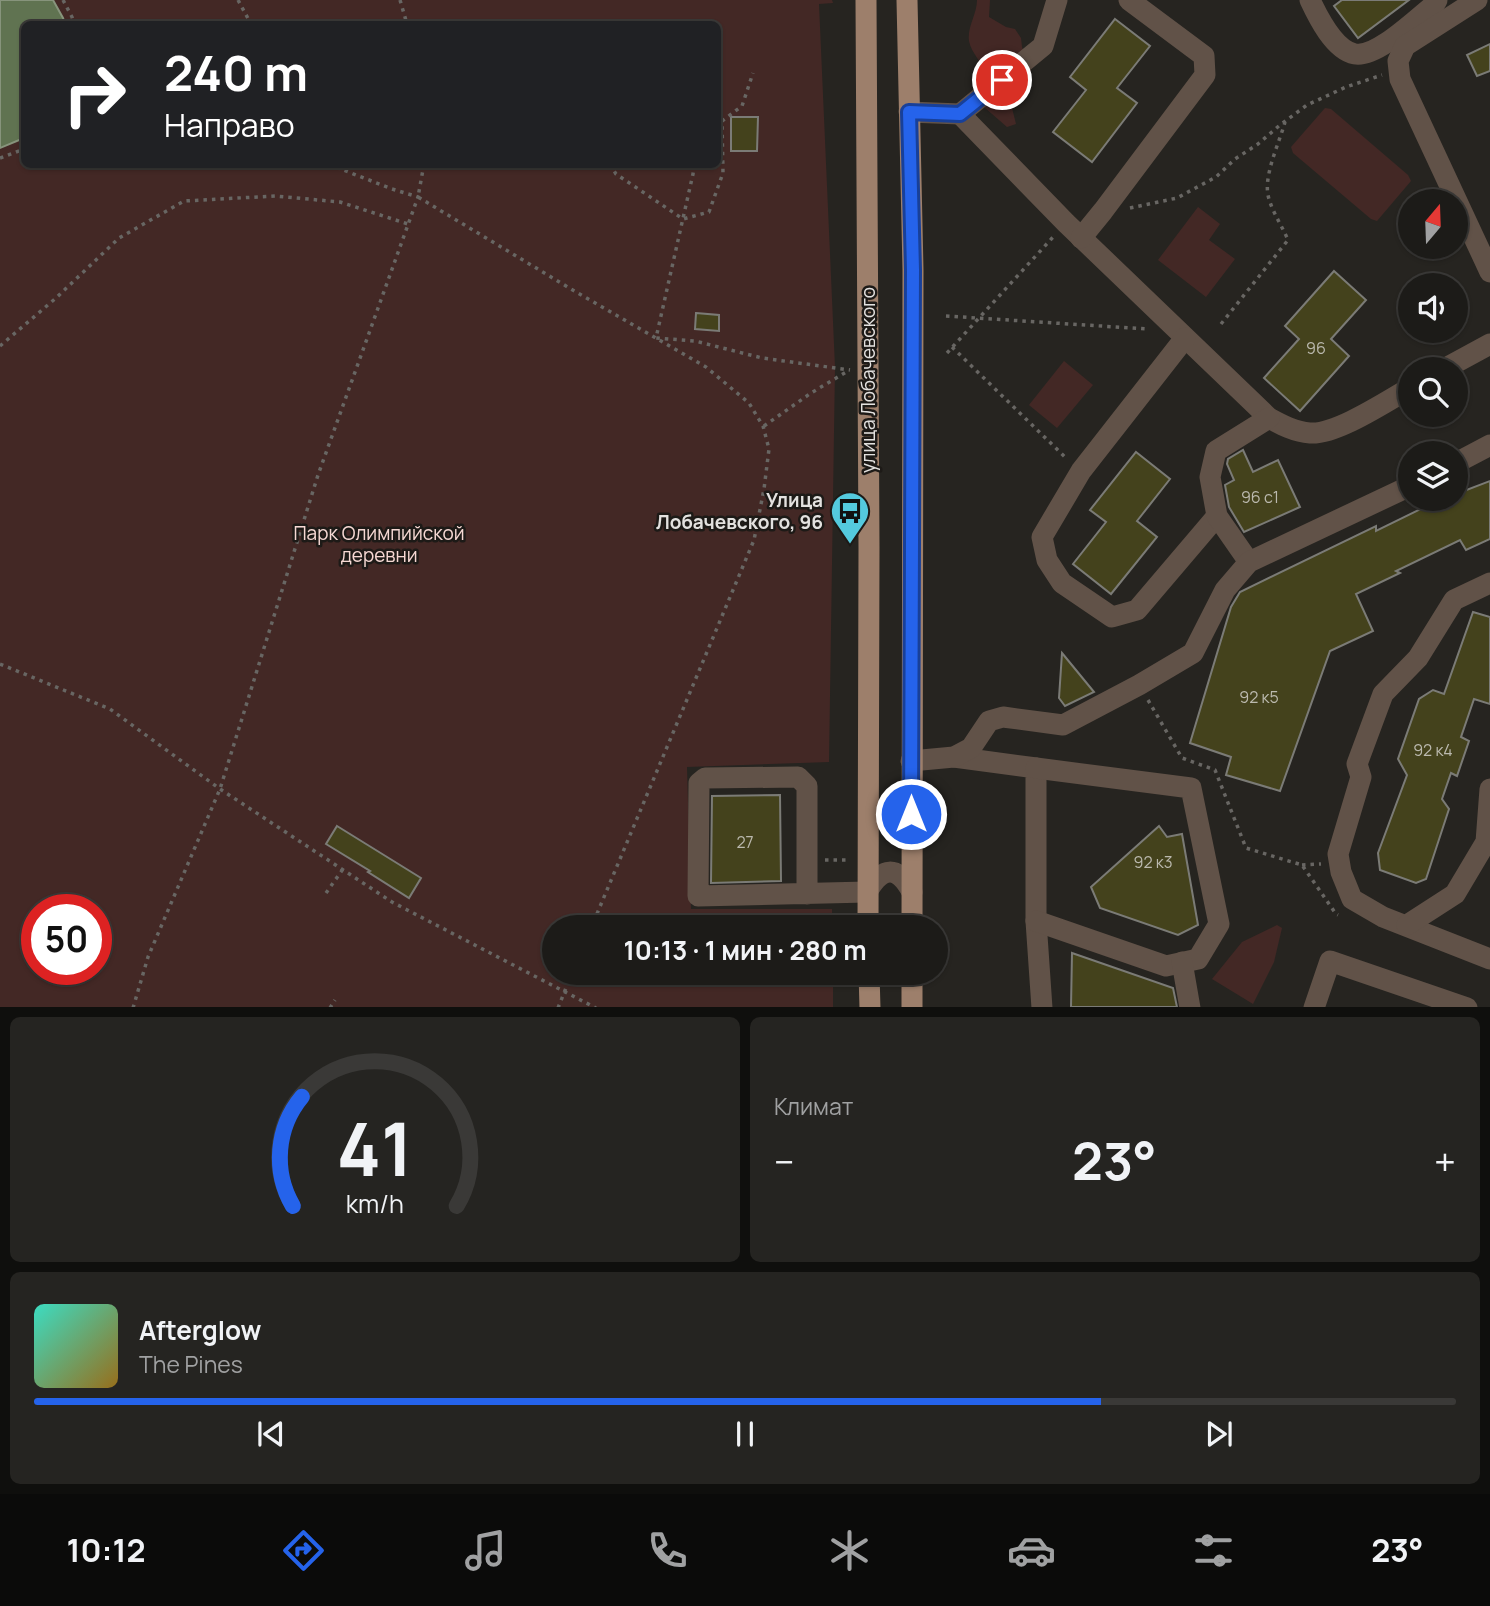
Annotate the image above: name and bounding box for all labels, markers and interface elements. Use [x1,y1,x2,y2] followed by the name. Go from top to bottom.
[164,39,308,106] text: 240 m
[49,49,140,140] icon: right
[972,50,1032,110] pin
[983,61,1021,99] icon: arrive
[164,103,295,147] text: Направо
[1398,189,1468,259] north arrow
[1398,189,1468,511] map controls
[1398,273,1468,343] button: sound
[855,287,881,473] street label: улица Лобачевского
[1306,337,1326,359] house number: 96
[1398,357,1468,427] button: search
[1398,441,1468,511] button: layers
[1241,486,1279,508] house number: 96 с1
[656,487,823,535] place label: Улица Лобачевского, 96
[829,490,871,545] bus stop icon: Улица Лобачевского, 96
[293,520,465,568] park label: Парк Олимпийской деревни
[1239,686,1279,708] house number: 92 к5
[1413,739,1453,761] house number: 92 к4
[874,777,948,851] position arrow
[736,831,754,853] house number: 27
[1133,851,1173,873] house number: 92 к3
[21,894,112,985] speed limit sign: 50
[623,932,867,968] text: 10:13 · 1 мин · 280 m
[774,1090,853,1122] text: Климат
[337,1098,413,1198] text: 41
[1072,1125,1157,1196] text: 23°
[774,1135,795,1187] text: −
[1434,1135,1456,1187] text: +
[346,1185,404,1220] text: km/h
[139,1312,261,1348] text: Afterglow
[139,1348,243,1380] text: The Pines
[252,1415,290,1453] icon: previous
[726,1415,764,1453] icon: pause
[1200,1415,1238,1453] icon: next
[279,1526,328,1575] icon: directions
[461,1526,510,1575] icon: music
[643,1526,692,1575] icon: phone
[825,1526,874,1575] icon: climate
[1007,1526,1056,1575] icon: car
[1189,1526,1238,1575] icon: filters
[67,1528,146,1572] text: 10:12
[1371,1528,1423,1572] text: 23°

